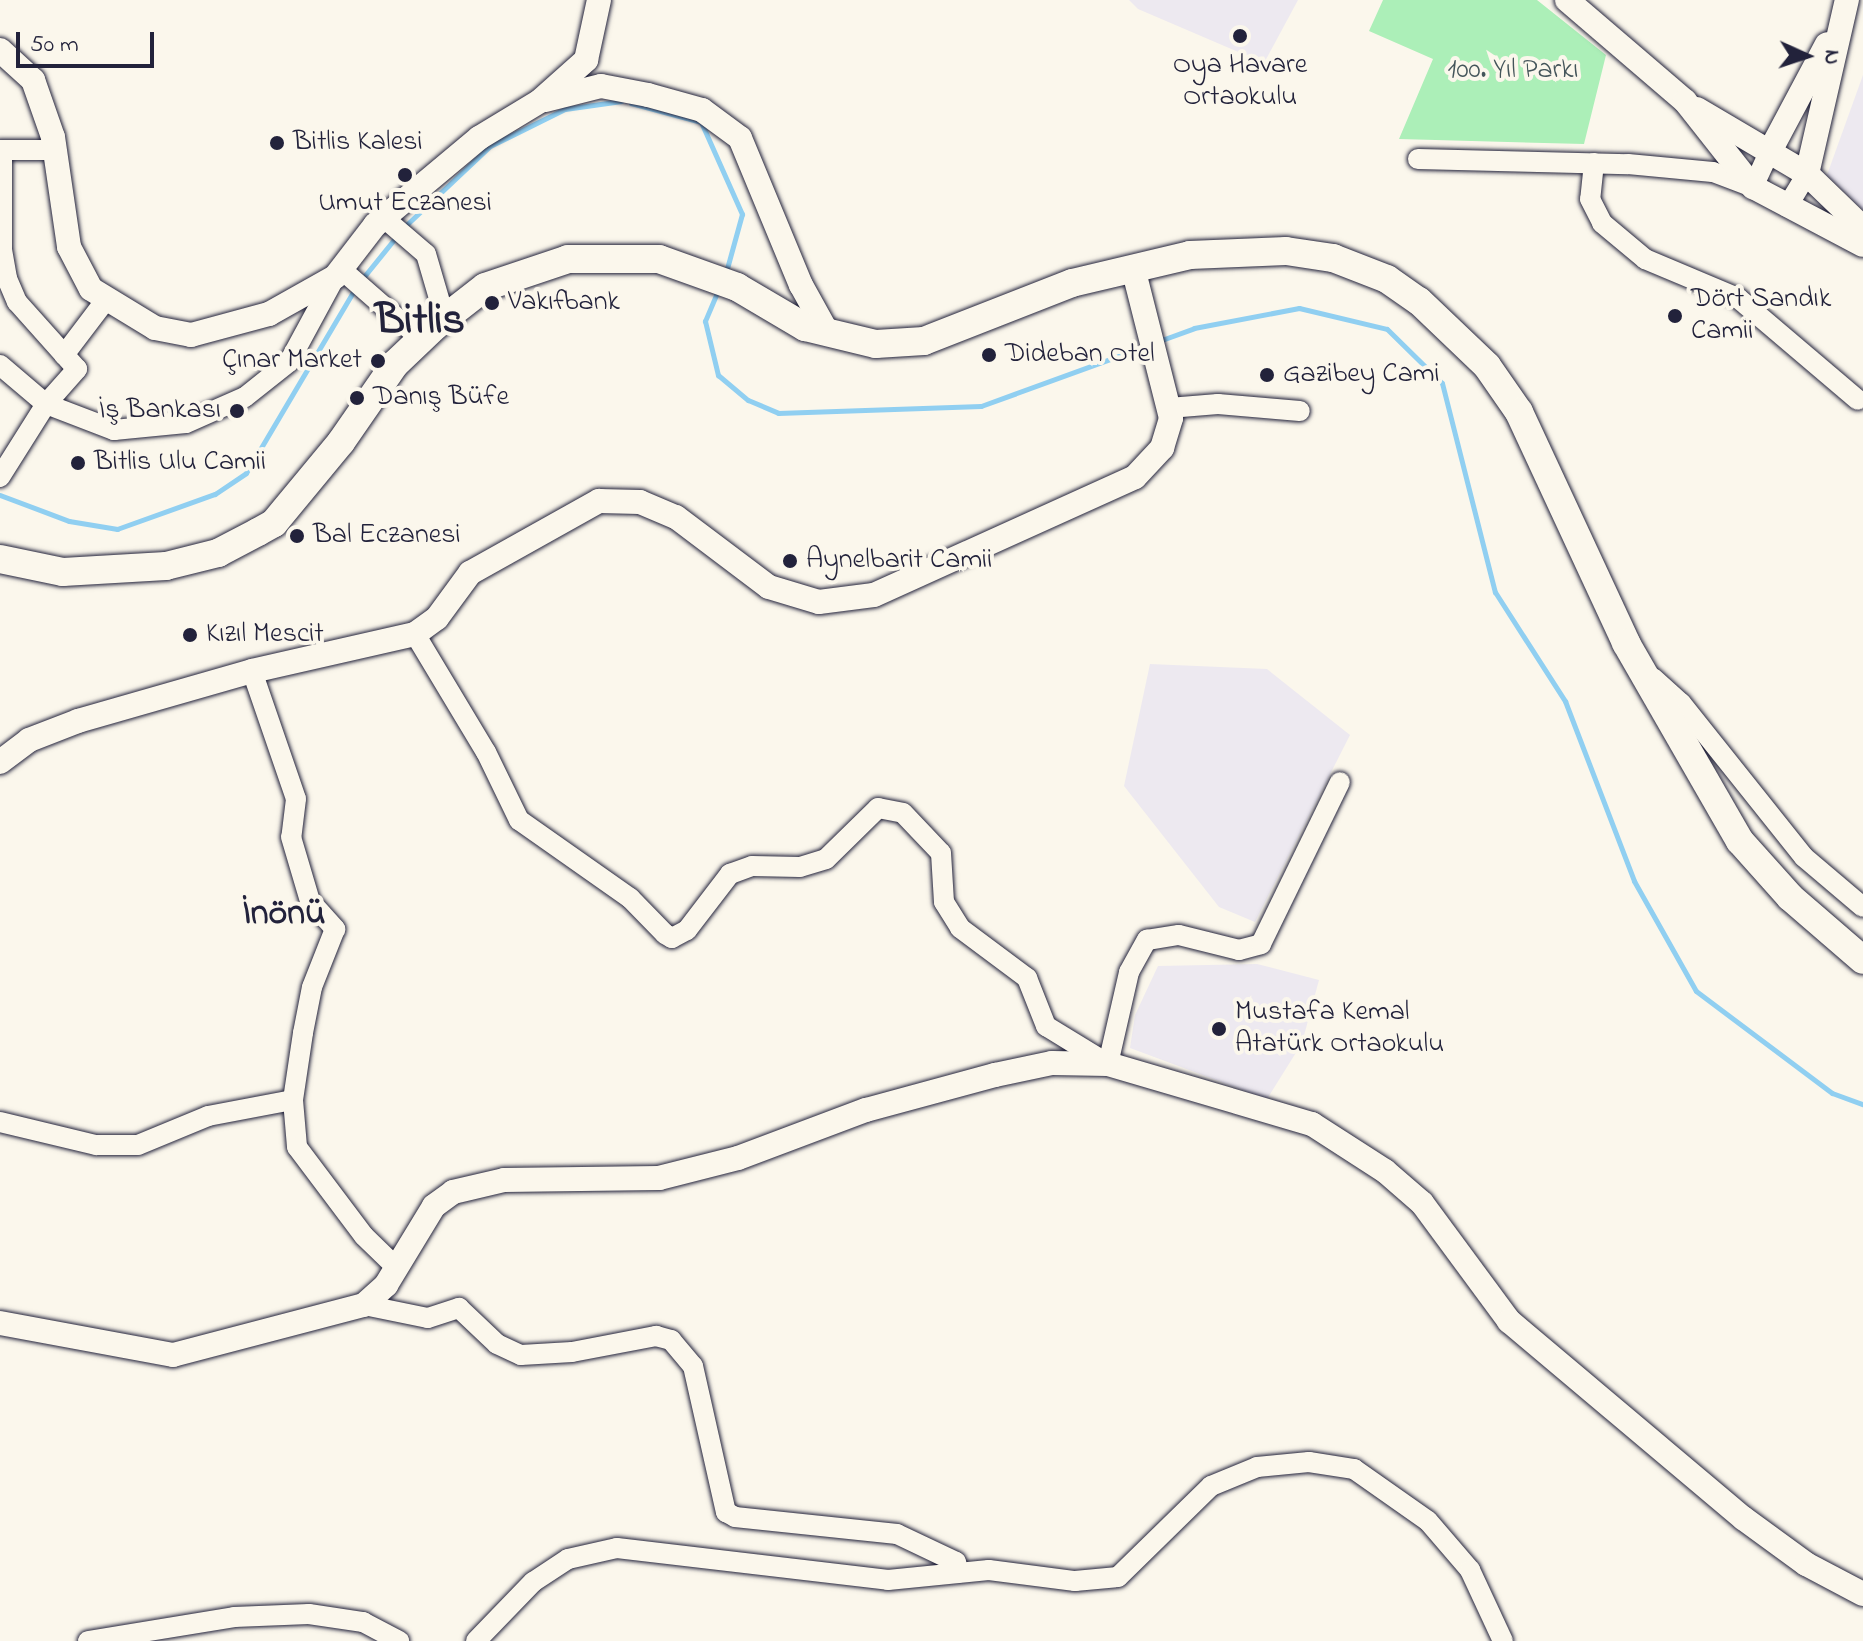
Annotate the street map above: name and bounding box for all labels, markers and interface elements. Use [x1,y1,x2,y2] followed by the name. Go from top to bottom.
[20,16,158,66] scale bar
[1767,16,1847,96] north arrow
[1231,27,1249,45] marker: Oya Havare Ortaokulu
[30,28,79,63] text: 50 m
[1173,49,1307,115] place label: Oya Havare Ortaokulu
[1815,49,1847,66] text: N
[1447,54,1579,88] park label: 100. Yıl Parkı
[293,126,423,160] place label: Bitlis Kalesi
[268,134,286,152] marker: Bitlis Kalesi
[396,166,414,184] marker: Umut Eczanesi
[318,187,492,221] place label: Umut Eczanesi
[1691,283,1831,349] place label: Dört Sandık Camii
[508,286,620,320] place label: Vakıfbank
[483,294,501,312] marker: Vakıfbank
[375,295,465,347] district label: Bitlis
[1666,307,1684,325] marker: Dört Sandık Camii
[1005,338,1155,372] place label: Dideban Otel
[222,344,362,378] place label: Çınar Market
[980,346,998,364] marker: Dideban Otel
[369,352,387,370] marker: Çınar Market
[1283,358,1440,392] place label: Gazibey Cami
[1258,366,1276,384] marker: Gazibey Cami
[373,381,509,415] place label: Danış Büfe
[348,389,366,407] marker: Danış Büfe
[99,394,221,428] place label: İş Bankası
[228,402,246,420] marker: İş Bankası
[94,446,266,480] place label: Bitlis Ulu Camii
[69,454,87,472] marker: Bitlis Ulu Camii
[313,519,461,553] place label: Bal Eczanesi
[288,527,306,545] marker: Bal Eczanesi
[806,544,992,578] place label: Aynelbarit Camii
[781,552,799,570] marker: Aynelbarit Camii
[206,618,324,652] place label: Kızıl Mescit
[181,626,199,644] marker: Kızıl Mescit
[242,893,326,937] district label: İnönü
[1235,996,1444,1062] place label: Mustafa Kemal Atatürk Ortaokulu
[1210,1020,1228,1038] marker: Mustafa Kemal Atatürk Ortaokulu

